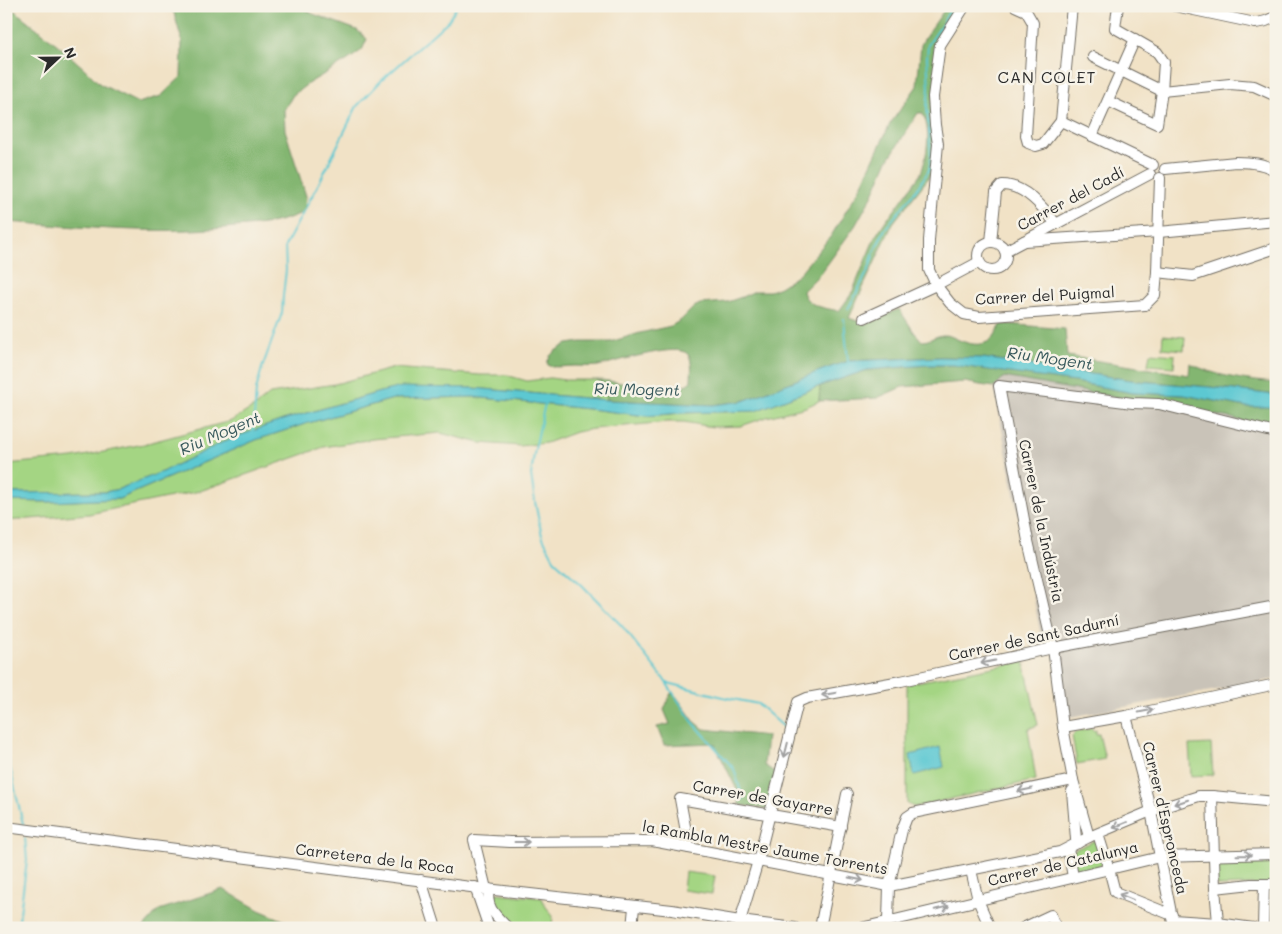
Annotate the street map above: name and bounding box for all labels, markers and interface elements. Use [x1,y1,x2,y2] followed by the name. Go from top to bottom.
[32,32,82,82] north arrow
[60,44,81,61] text: N
[997,66,1097,87] district label: CAN COLET
[1014,162,1127,235] street label: Carrer del Cadí
[975,281,1115,309] street label: Carrer del Puigmal
[1006,341,1094,374] water label: Riu Mogent
[594,377,680,400] water label: Riu Mogent
[176,406,264,459] water label: Riu Mogent
[1015,437,1069,604] street label: Carrer de la Indústria
[947,609,1121,665] street label: Carrer de Sant Sadurní
[981,658,997,667] one-way arrow
[821,690,837,700] one-way arrow
[1137,706,1153,716] one-way arrow
[1139,739,1193,896] street label: Carrer d'Espronceda
[781,741,791,757] one-way arrow
[691,775,835,819] street label: Carrer de Gayarre
[1017,786,1033,795] one-way arrow
[1173,797,1189,807] one-way arrow
[641,816,889,878] street label: la Rambla Mestre Jaume Torrents
[1113,820,1128,830] one-way arrow
[986,836,1140,890] street label: Carrer de Catalunya
[514,837,530,847] one-way arrow
[294,838,456,878] street label: Carretera de la Roca
[1236,850,1252,860] one-way arrow
[848,875,864,885] one-way arrow
[1119,892,1134,901] one-way arrow
[934,903,950,912] one-way arrow

